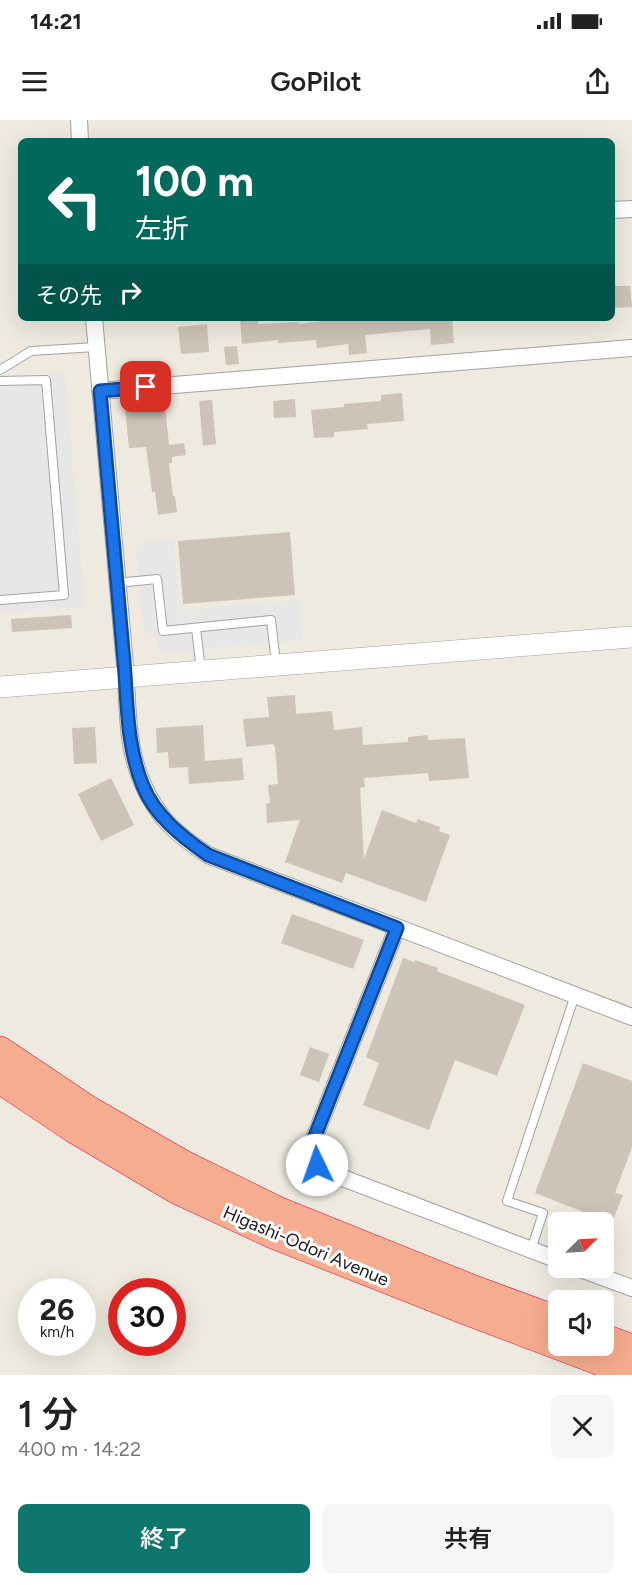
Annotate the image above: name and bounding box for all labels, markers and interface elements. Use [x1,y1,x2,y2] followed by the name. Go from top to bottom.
[30,8,82,35] text: 14:21
[18,65,51,98] icon: menu
[270,65,362,98] text: GoPilot
[581,65,614,98] icon: share
[135,156,254,207] text: 100 m
[36,162,114,240] icon: left
[135,212,189,245] text: 左折
[114,276,147,309] icon: right
[36,282,102,309] text: その先
[120,361,171,412] pin
[129,370,162,403] icon: arrive
[285,1133,349,1197] position arrow
[220,1201,392,1291] street label: Higashi-Odori Avenue
[548,1212,614,1278] north arrow
[548,1212,614,1356] map controls
[108,1278,186,1356] speed limit sign: 30
[548,1290,614,1356] button: sound
[40,1291,74,1328] text: 26
[40,1323,74,1341] text: km/h
[18,1393,78,1436] text: 1 分
[551,1395,614,1458] button: close
[18,1437,141,1461] text: 400 m · 14:22
[18,1504,310,1573] button: 終了
[322,1504,614,1573] button: 共有

